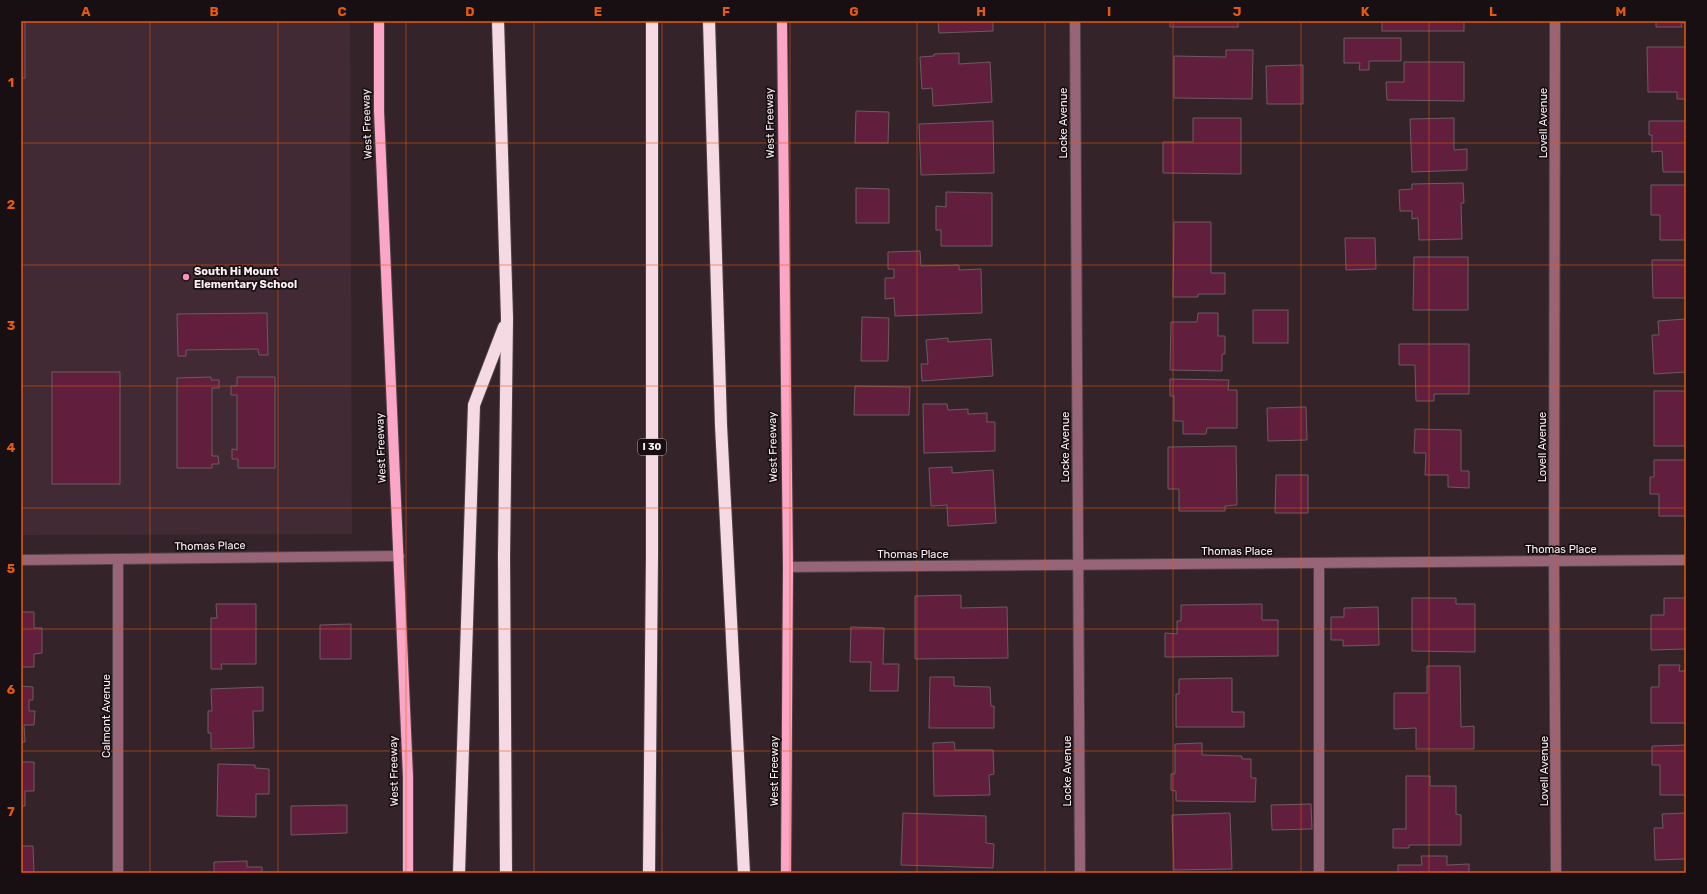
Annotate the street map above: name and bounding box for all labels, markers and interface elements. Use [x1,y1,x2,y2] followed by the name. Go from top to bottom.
[81,4,91,19] text: A
[209,4,219,19] text: B
[337,4,347,19] text: C
[465,4,475,19] text: D
[594,4,602,19] text: E
[722,4,730,19] text: F
[849,4,859,19] text: G
[976,4,986,19] text: H
[1107,4,1111,19] text: I
[1233,4,1241,19] text: J
[1361,4,1370,19] text: K
[1489,4,1497,19] text: L
[1616,4,1626,19] text: M
[8,75,14,90] text: 1
[763,88,777,158] street label: West Freeway
[1057,88,1070,158] street label: Locke Avenue
[1537,88,1550,158] street label: Lovell Avenue
[359,89,375,159] street label: West Freeway
[7,197,15,212] text: 2
[194,265,297,291] place label: South Hi Mount Elementary School
[181,272,191,282] marker: South Hi Mount Elementary School
[7,318,16,333] text: 3
[766,412,780,482] street label: West Freeway
[1059,412,1072,482] street label: Locke Avenue
[1536,412,1549,482] street label: Lovell Avenue
[373,413,389,483] street label: West Freeway
[638,439,666,455] road number: I 30
[7,440,16,455] text: 4
[174,539,246,553] street label: Thomas Place
[1525,543,1597,556] street label: Thomas Place
[1201,545,1273,558] street label: Thomas Place
[877,548,949,561] street label: Thomas Place
[7,561,15,576] text: 5
[100,674,113,758] street label: Calmont Avenue
[7,682,16,697] text: 6
[387,736,401,806] street label: West Freeway
[768,736,781,806] street label: West Freeway
[1061,736,1074,806] street label: Locke Avenue
[1538,736,1551,806] street label: Lovell Avenue
[7,804,15,819] text: 7

